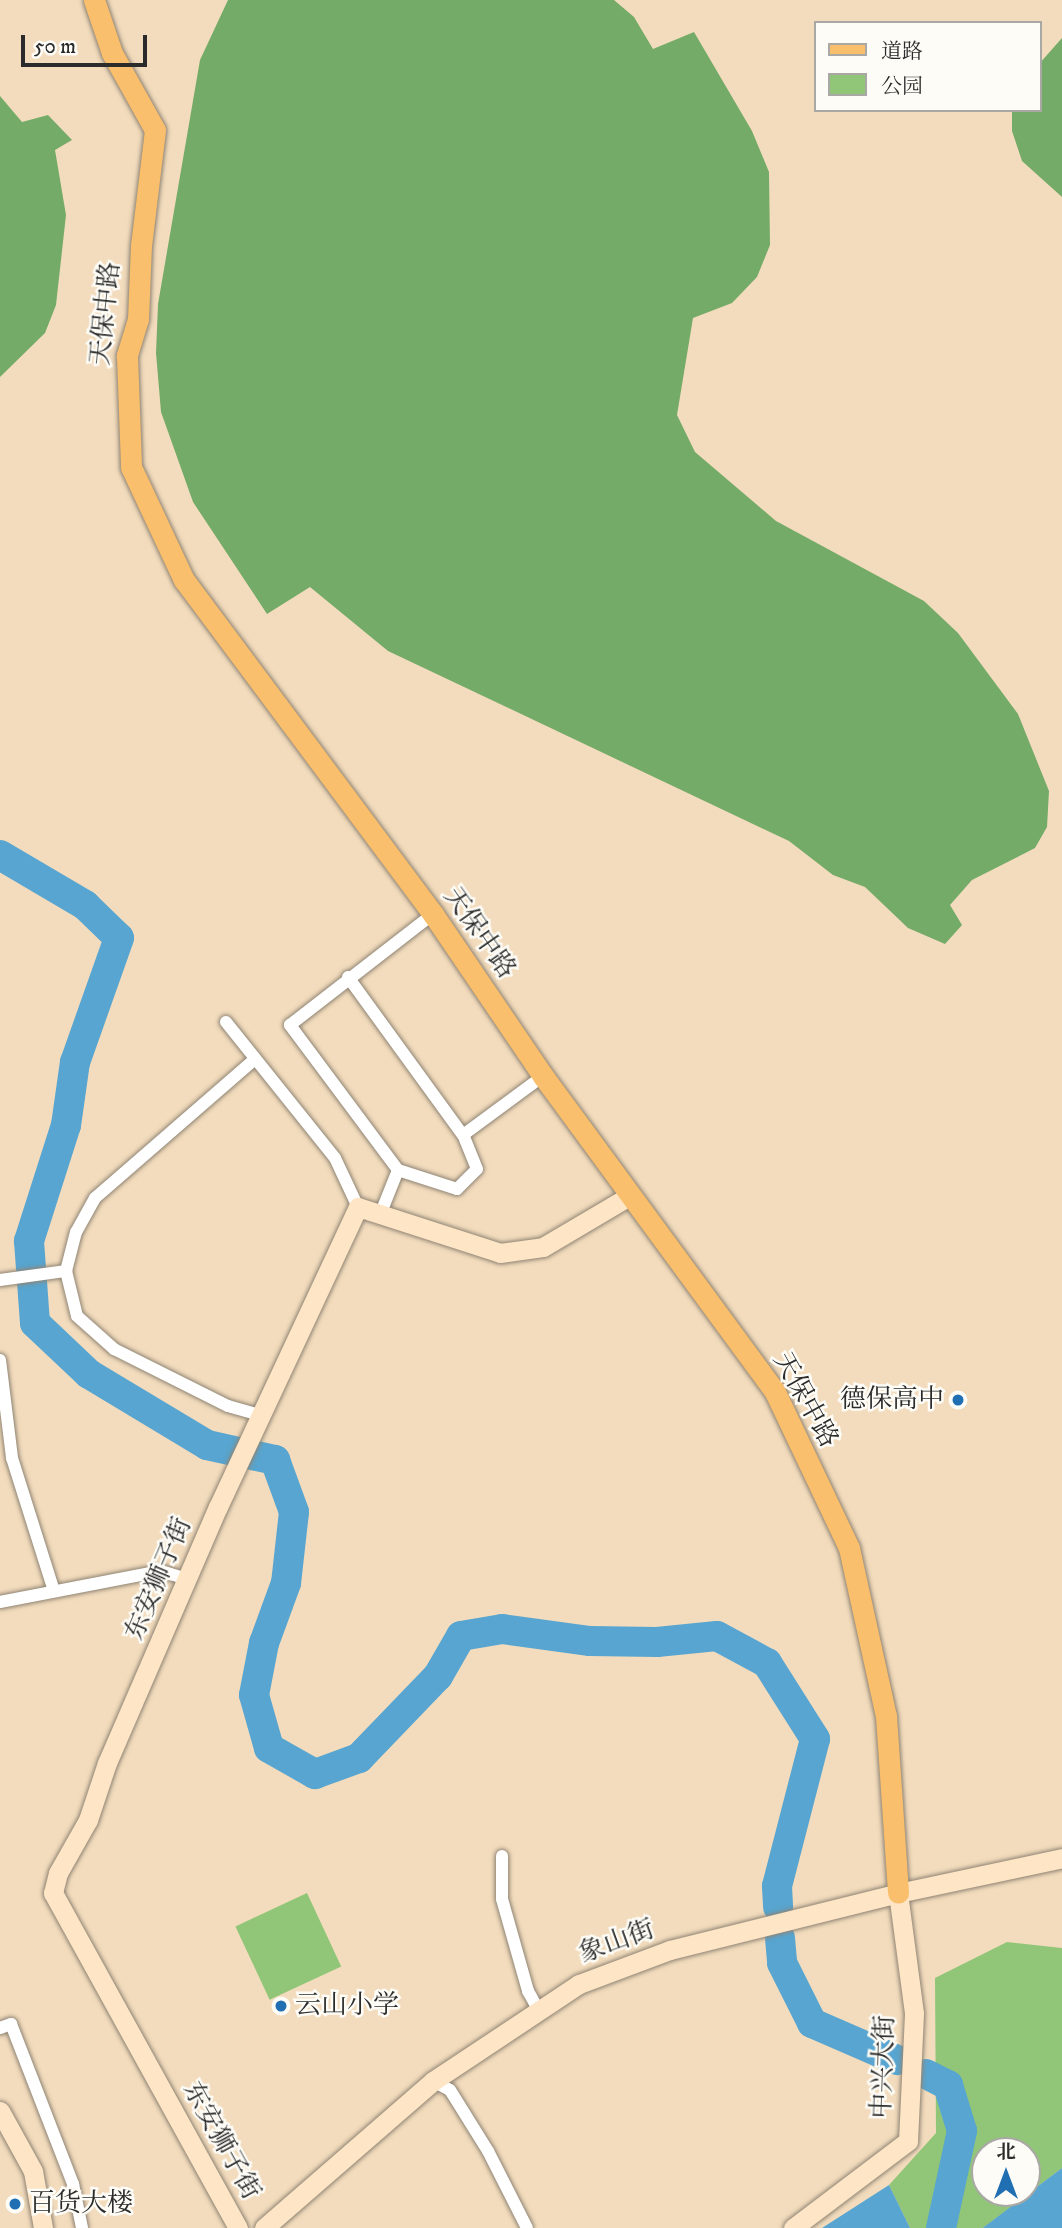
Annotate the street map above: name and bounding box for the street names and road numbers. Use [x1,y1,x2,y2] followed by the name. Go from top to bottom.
[85,261,127,367] street label: 天保中路
[436,881,522,985] street label: 天保中路
[766,1347,844,1453] street label: 天保中路
[119,1513,199,1645] street label: 东安狮子街
[575,1914,659,1970] street label: 象山街
[867,2014,901,2120] street label: 中兴大街
[176,2077,266,2205] street label: 东安狮子街

